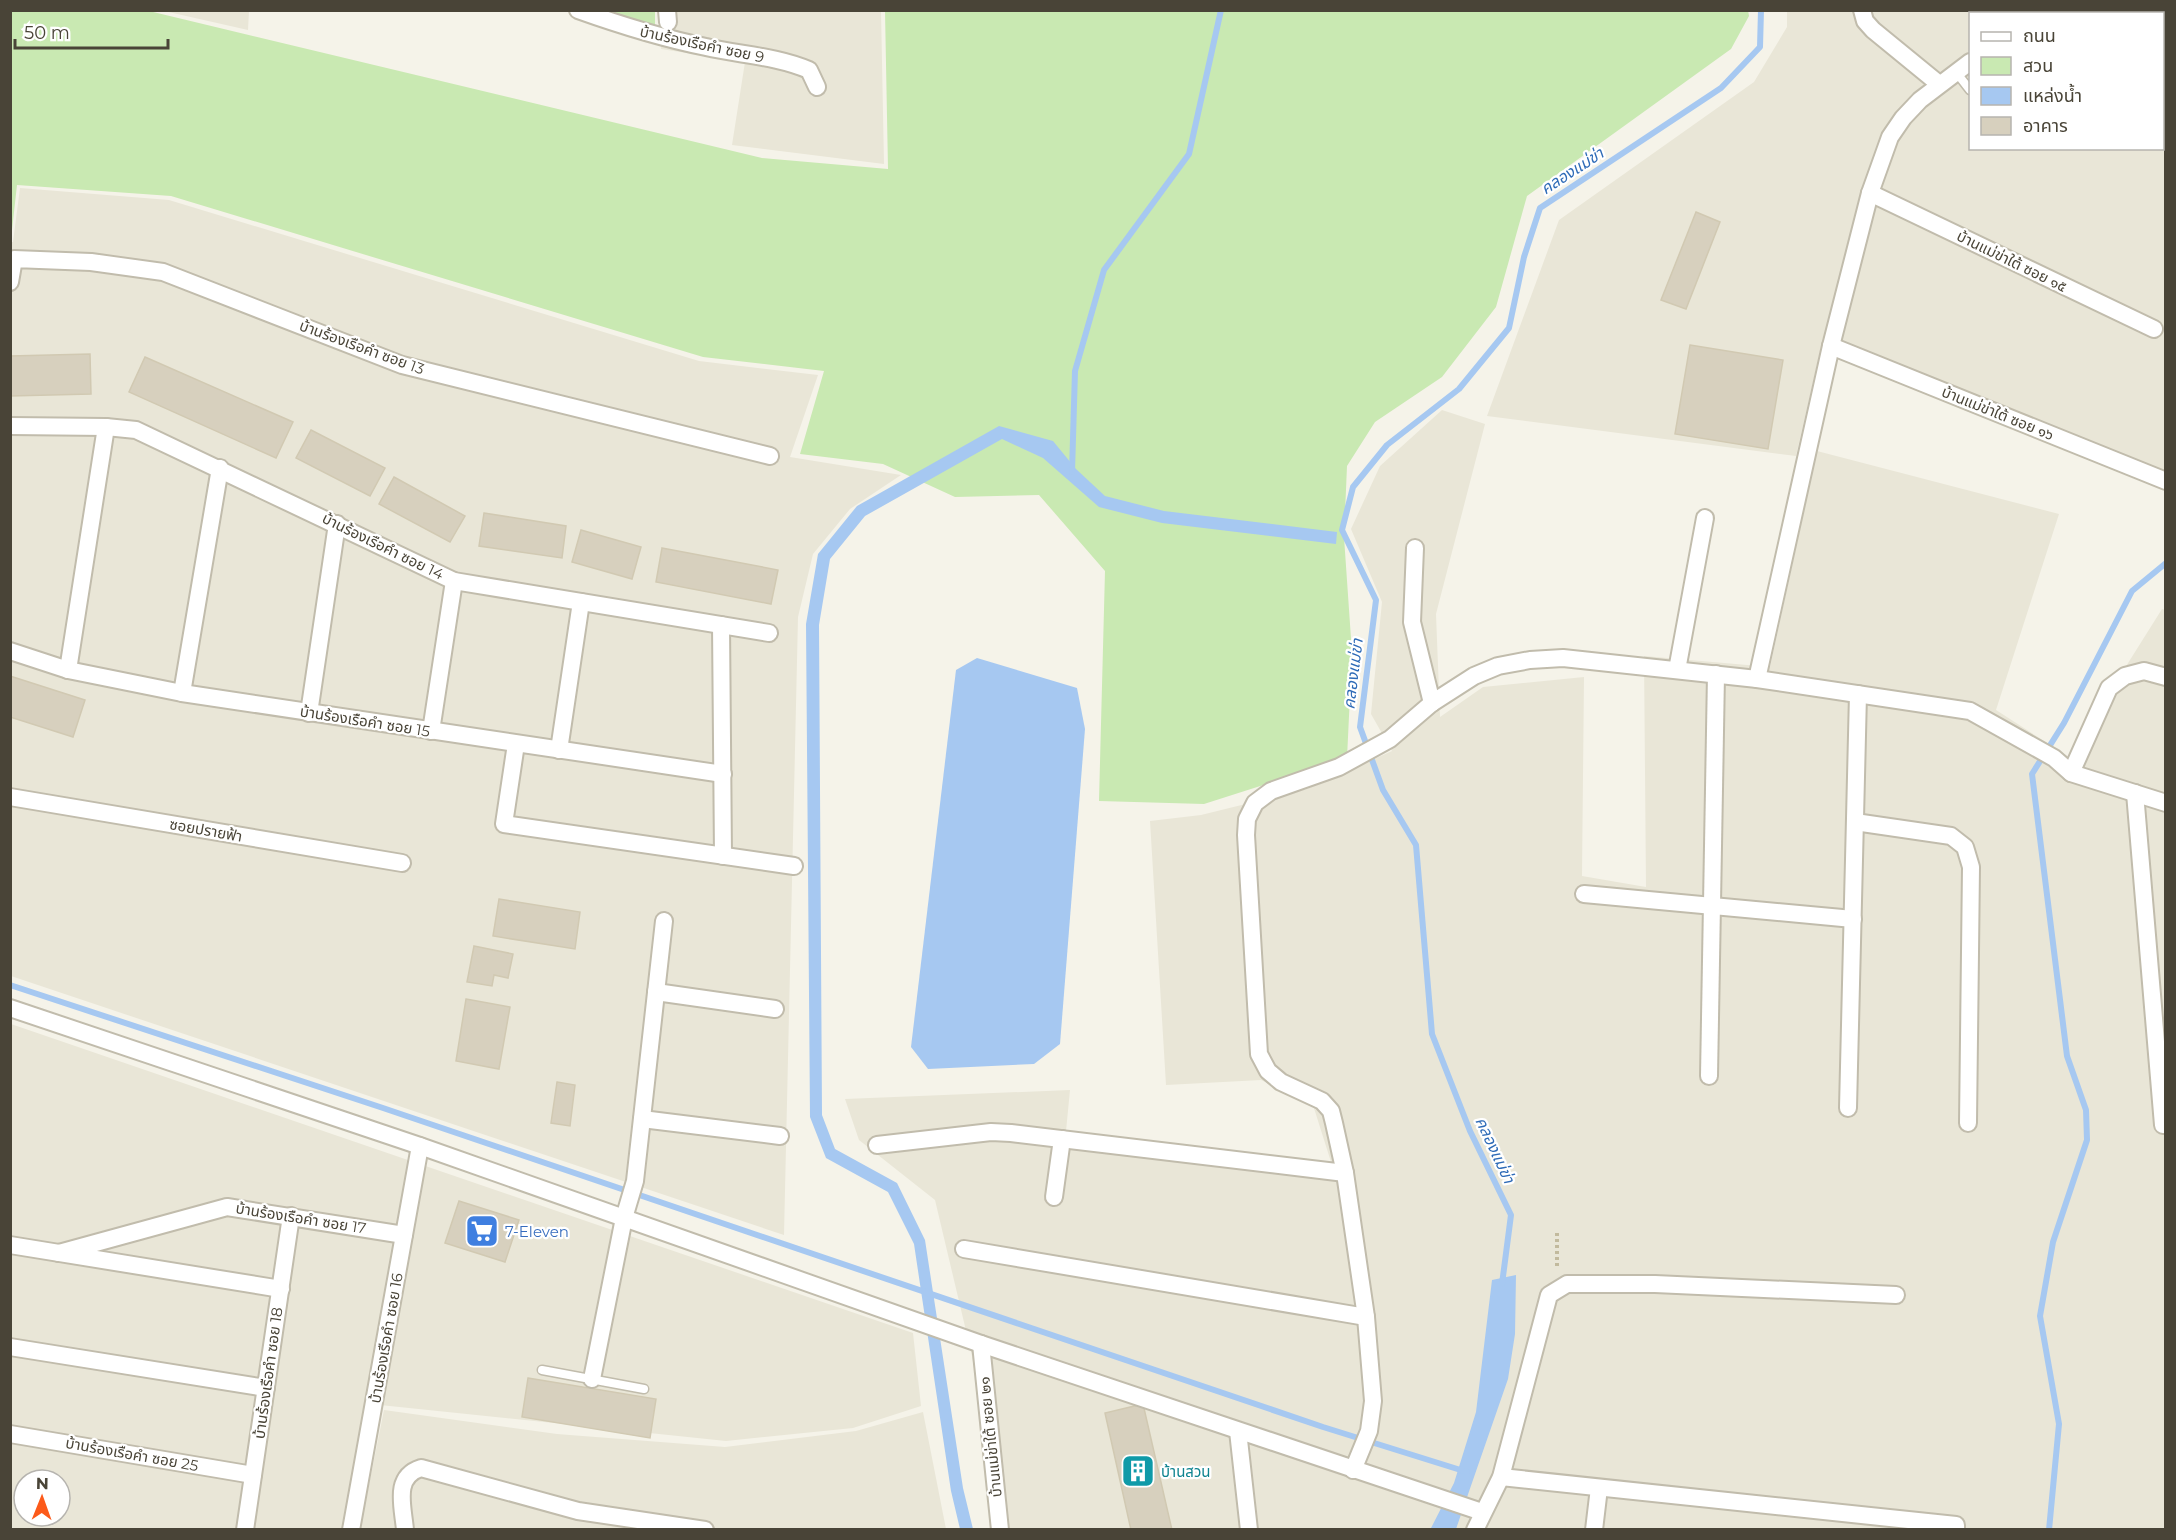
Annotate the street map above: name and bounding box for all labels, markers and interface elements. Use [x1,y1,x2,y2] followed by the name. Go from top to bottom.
[15,12,168,50] scale bar
[1969,12,2164,150] legend
[24,22,70,44] text: 50 m
[638,22,766,66] street label: บ้านร้องเรือคำ ซอย 9
[2023,25,2056,47] text: ถนน
[2023,55,2053,77] text: สวน
[2023,83,2082,107] text: แหล่งน้ำ
[2023,115,2068,137] text: อาคาร
[1537,143,1608,198] water label: คลองแม่ข่า
[1954,226,2070,296] street label: บ้านแม่ข่าใต้ ซอย ๑๕
[297,316,427,378] street label: บ้านร้องเรือคำ ซอย 13
[1939,382,2057,444] street label: บ้านแม่ข่าใต้ ซอย ๑๖
[319,508,447,584] street label: บ้านร้องเรือคำ ซอย 14
[1339,636,1367,710] water label: คลองแม่ข่า
[299,701,431,741] street label: บ้านร้องเรือคำ ซอย 15
[168,814,244,846] street label: ซอยปรายฟ้า
[1471,1114,1519,1188] water label: คลองแม่ข่า
[234,1198,368,1238] street label: บ้านร้องเรือคำ ซอย 17
[464,1213,500,1249] supermarket icon: 7-Eleven
[505,1222,569,1241] place label: 7-Eleven
[365,1271,407,1405] street label: บ้านร้องเรือคำ ซอย 16
[249,1306,287,1440] street label: บ้านร้องเรือคำ ซอย 18
[974,1376,1006,1498] street label: บ้านแม่ข่าใต้ ซอย ๒๑
[64,1433,200,1475] street label: บ้านร้องเรือคำ ซอย 25
[1120,1453,1156,1489] building icon: บ้านสวน
[1161,1462,1211,1481] place label: บ้านสวน
[12,1468,72,1528] north arrow
[36,1474,49,1493] text: N

